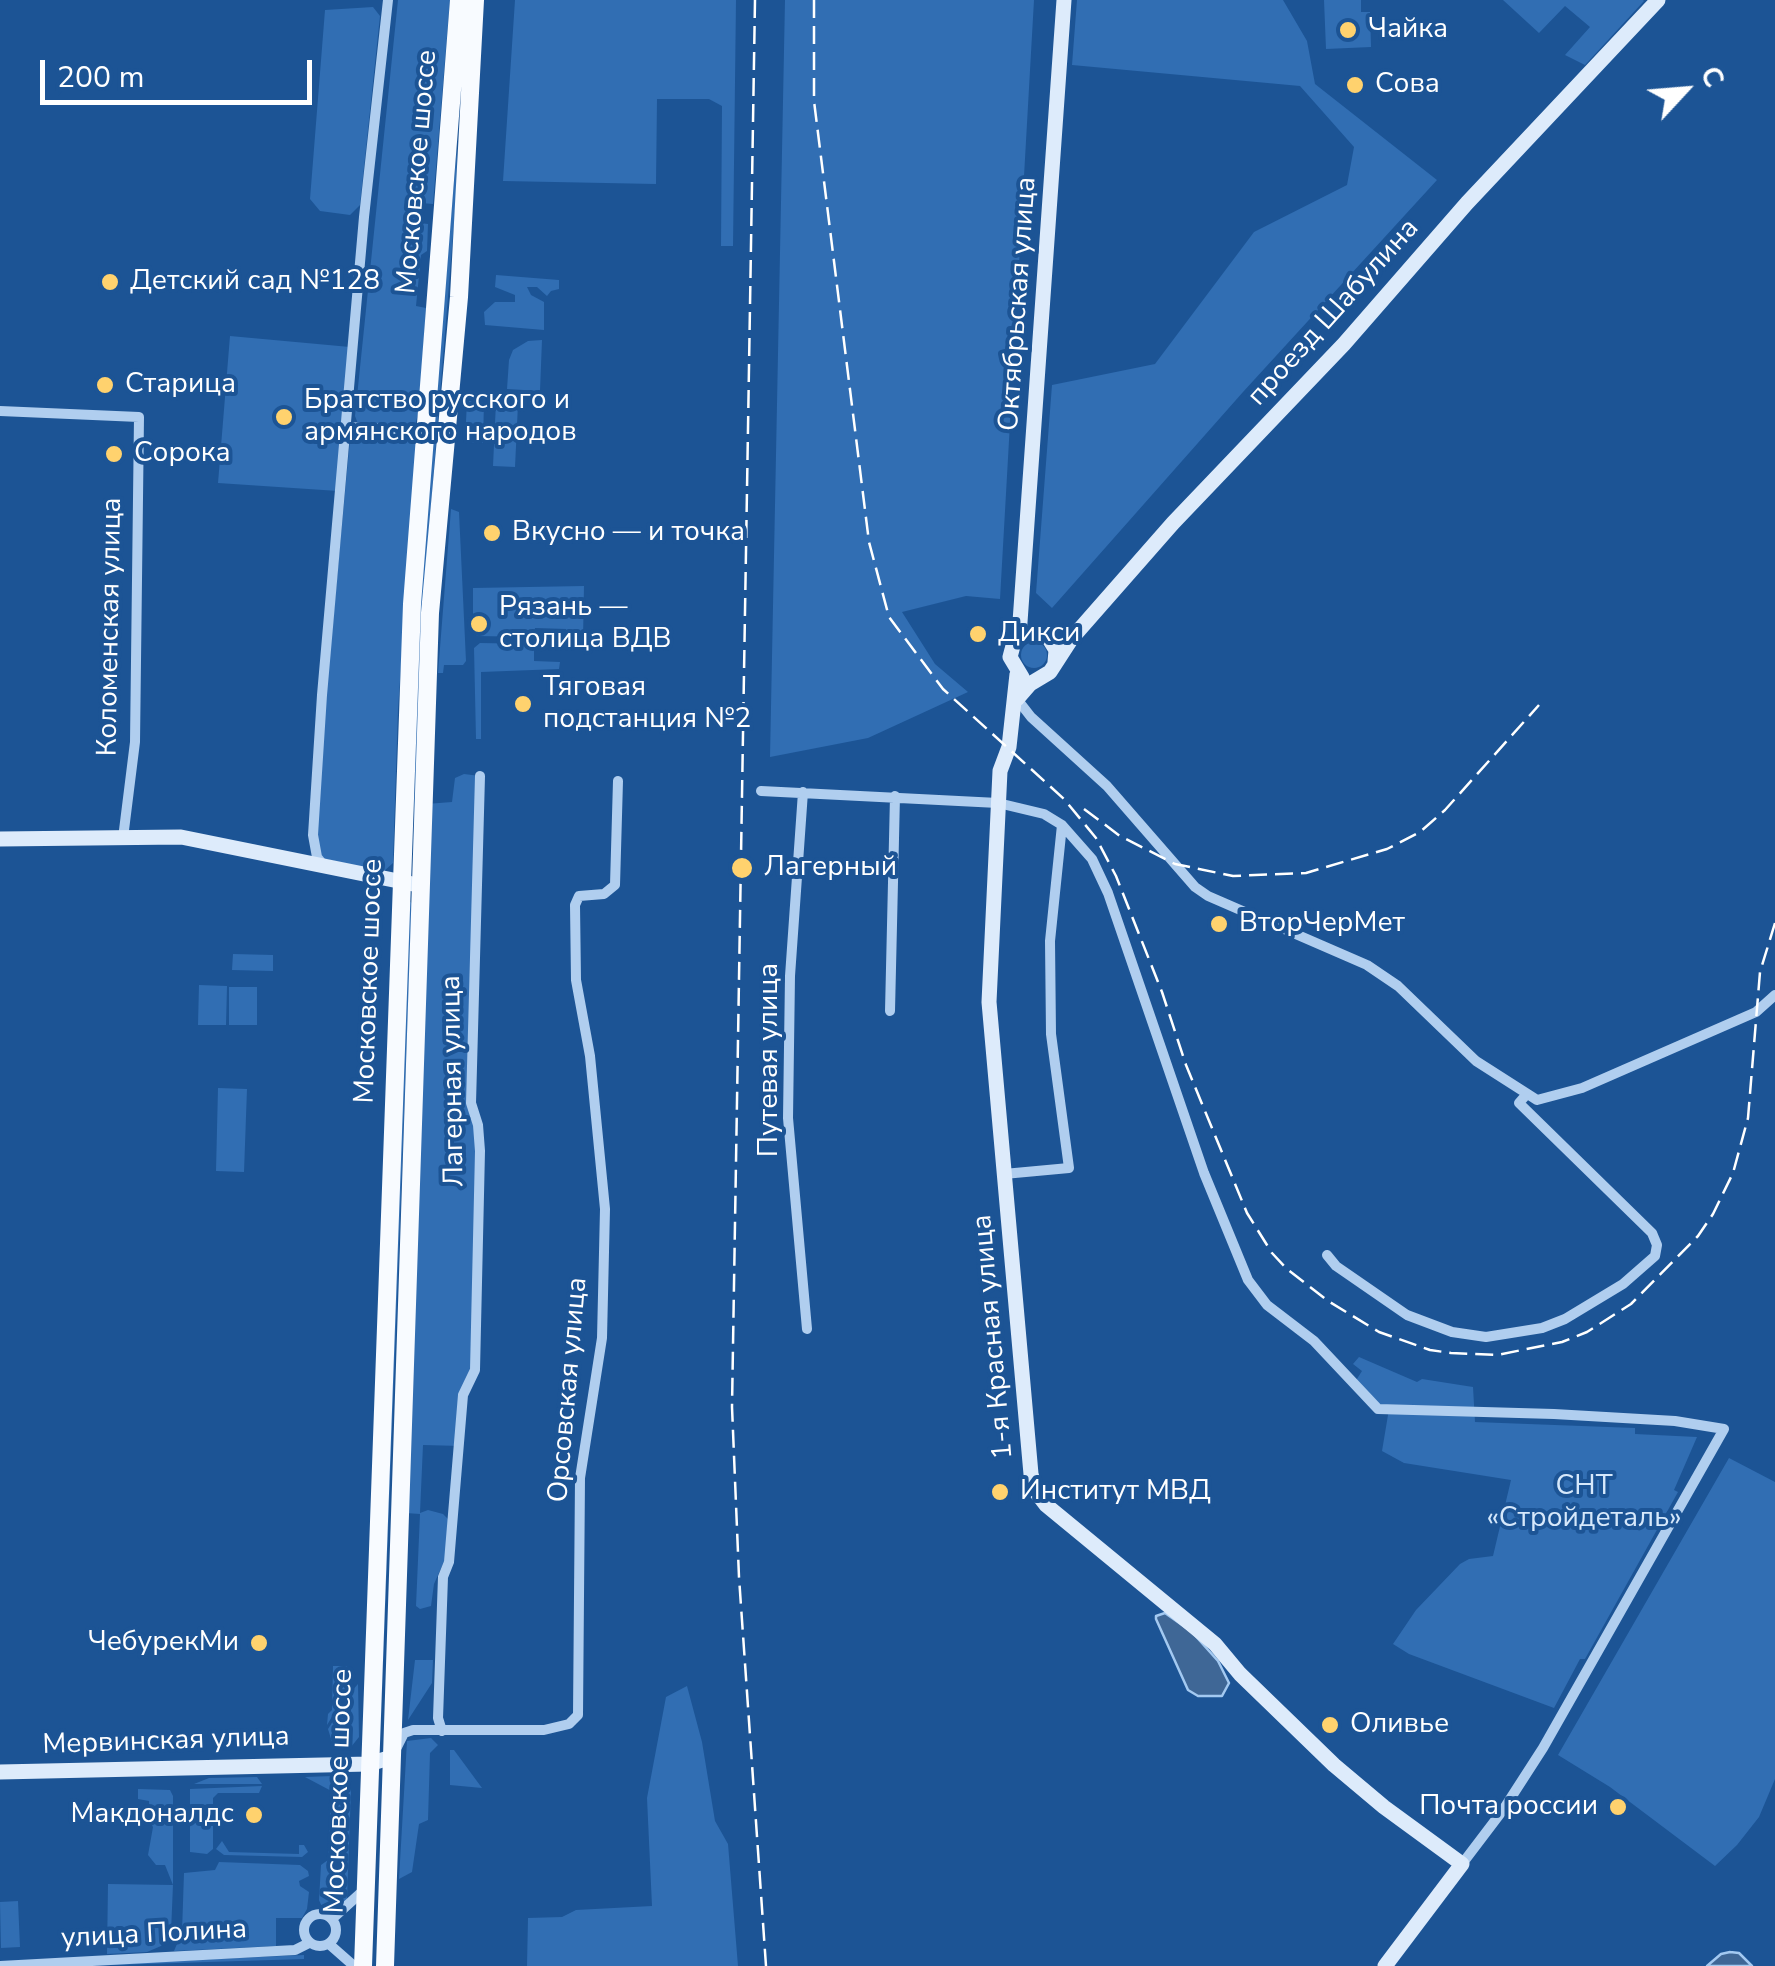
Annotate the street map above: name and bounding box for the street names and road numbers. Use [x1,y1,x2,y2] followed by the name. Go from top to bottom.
[391,49,445,295] street label: Московское шоссе
[993,176,1045,432] street label: Октябрьская улица
[1241,213,1427,413] street label: проезд Шабулина
[92,497,130,757] street label: Коломенская улица
[349,858,391,1104] street label: Московское шоссе
[753,963,787,1157] street label: Путевая улица
[435,975,473,1187] street label: Лагерная улица
[967,1213,1021,1461] street label: 1-я Красная улица
[542,1276,596,1504] street label: Орсовская улица
[319,1668,361,1914] street label: Московское шоссе
[42,1721,290,1763] street label: Мервинская улица
[60,1913,248,1957] street label: улица Полина

